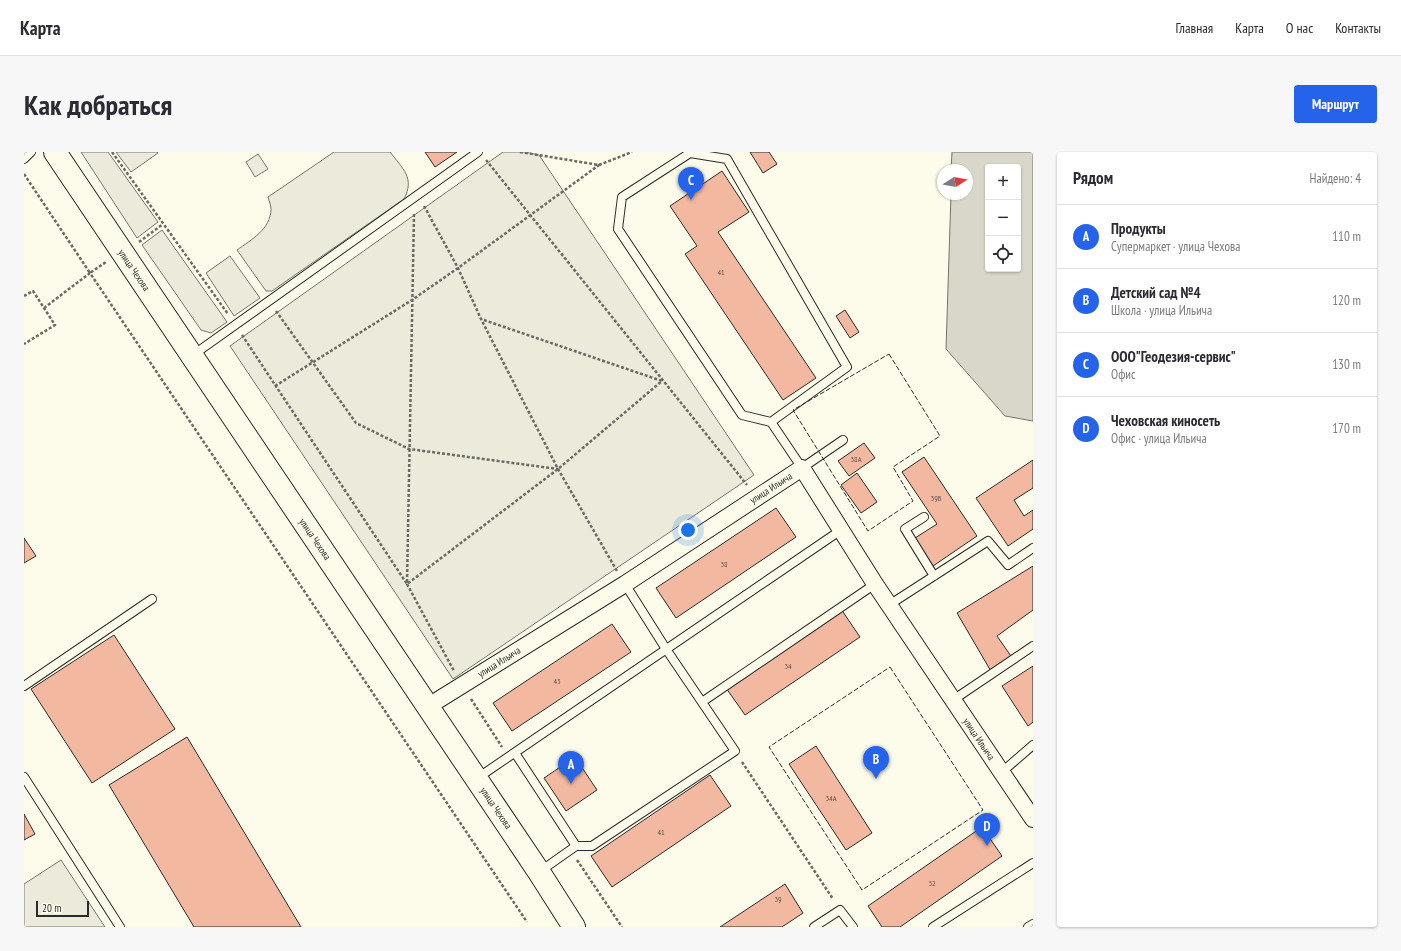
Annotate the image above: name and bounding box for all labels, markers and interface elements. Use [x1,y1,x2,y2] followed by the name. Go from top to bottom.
[20,16,61,40] text: Карта
[1175,19,1213,37] text: Главная
[1235,19,1264,37] text: Карта
[1286,19,1313,37] text: О нас
[1335,19,1381,37] text: Контакты
[1294,85,1377,123] button: Маршрут
[24,86,172,123] text: Как добраться
[937,164,973,200] north arrow
[985,164,1021,272] map controls
[985,164,1021,200] button: +
[678,167,704,200] pin: C
[1073,167,1113,189] text: Рядом
[1310,170,1361,187] text: Найдено: 4
[985,200,1021,236] button: −
[1111,219,1166,238] text: Продукты
[1083,228,1089,245] text: A
[1332,228,1361,245] text: 110 m
[985,236,1021,272] button: locate
[1111,238,1240,255] text: Супермаркет · улица Чехова
[115,247,153,293] street label: улица Чехова
[717,267,725,277] house number: 41
[1111,283,1201,302] text: Детский сад №4
[1083,292,1089,309] text: B
[1332,292,1361,309] text: 120 m
[1111,302,1212,319] text: Школа · улица Ильича
[1111,347,1236,366] text: ООО"Геодезия-сервис"
[1083,356,1089,373] text: C
[1332,356,1361,373] text: 130 m
[1111,366,1136,383] text: Офис
[1111,411,1220,430] text: Чеховская киносеть
[1083,420,1089,437] text: D
[1332,420,1361,437] text: 170 m
[1111,430,1207,447] text: Офис · улица Ильича
[851,454,862,464] house number: 38А
[747,469,795,507] street label: улица Ильича
[931,493,942,503] house number: 39Б
[296,516,334,562] street label: улица Чехова
[678,520,698,540] your location
[720,559,728,569] house number: 38
[475,644,523,680] street label: улица Ильича
[784,661,792,671] house number: 34
[553,676,561,686] house number: 43
[960,715,998,763] street label: улица Ильича
[863,746,889,779] pin: B
[558,751,584,784] pin: A
[477,785,515,831] street label: улица Чехова
[826,793,837,803] house number: 34А
[974,813,1000,846] pin: D
[657,827,665,837] house number: 41
[928,878,936,888] house number: 32
[774,894,782,904] house number: 39
[36,899,89,918] scale bar
[42,901,61,915] text: 20 m

